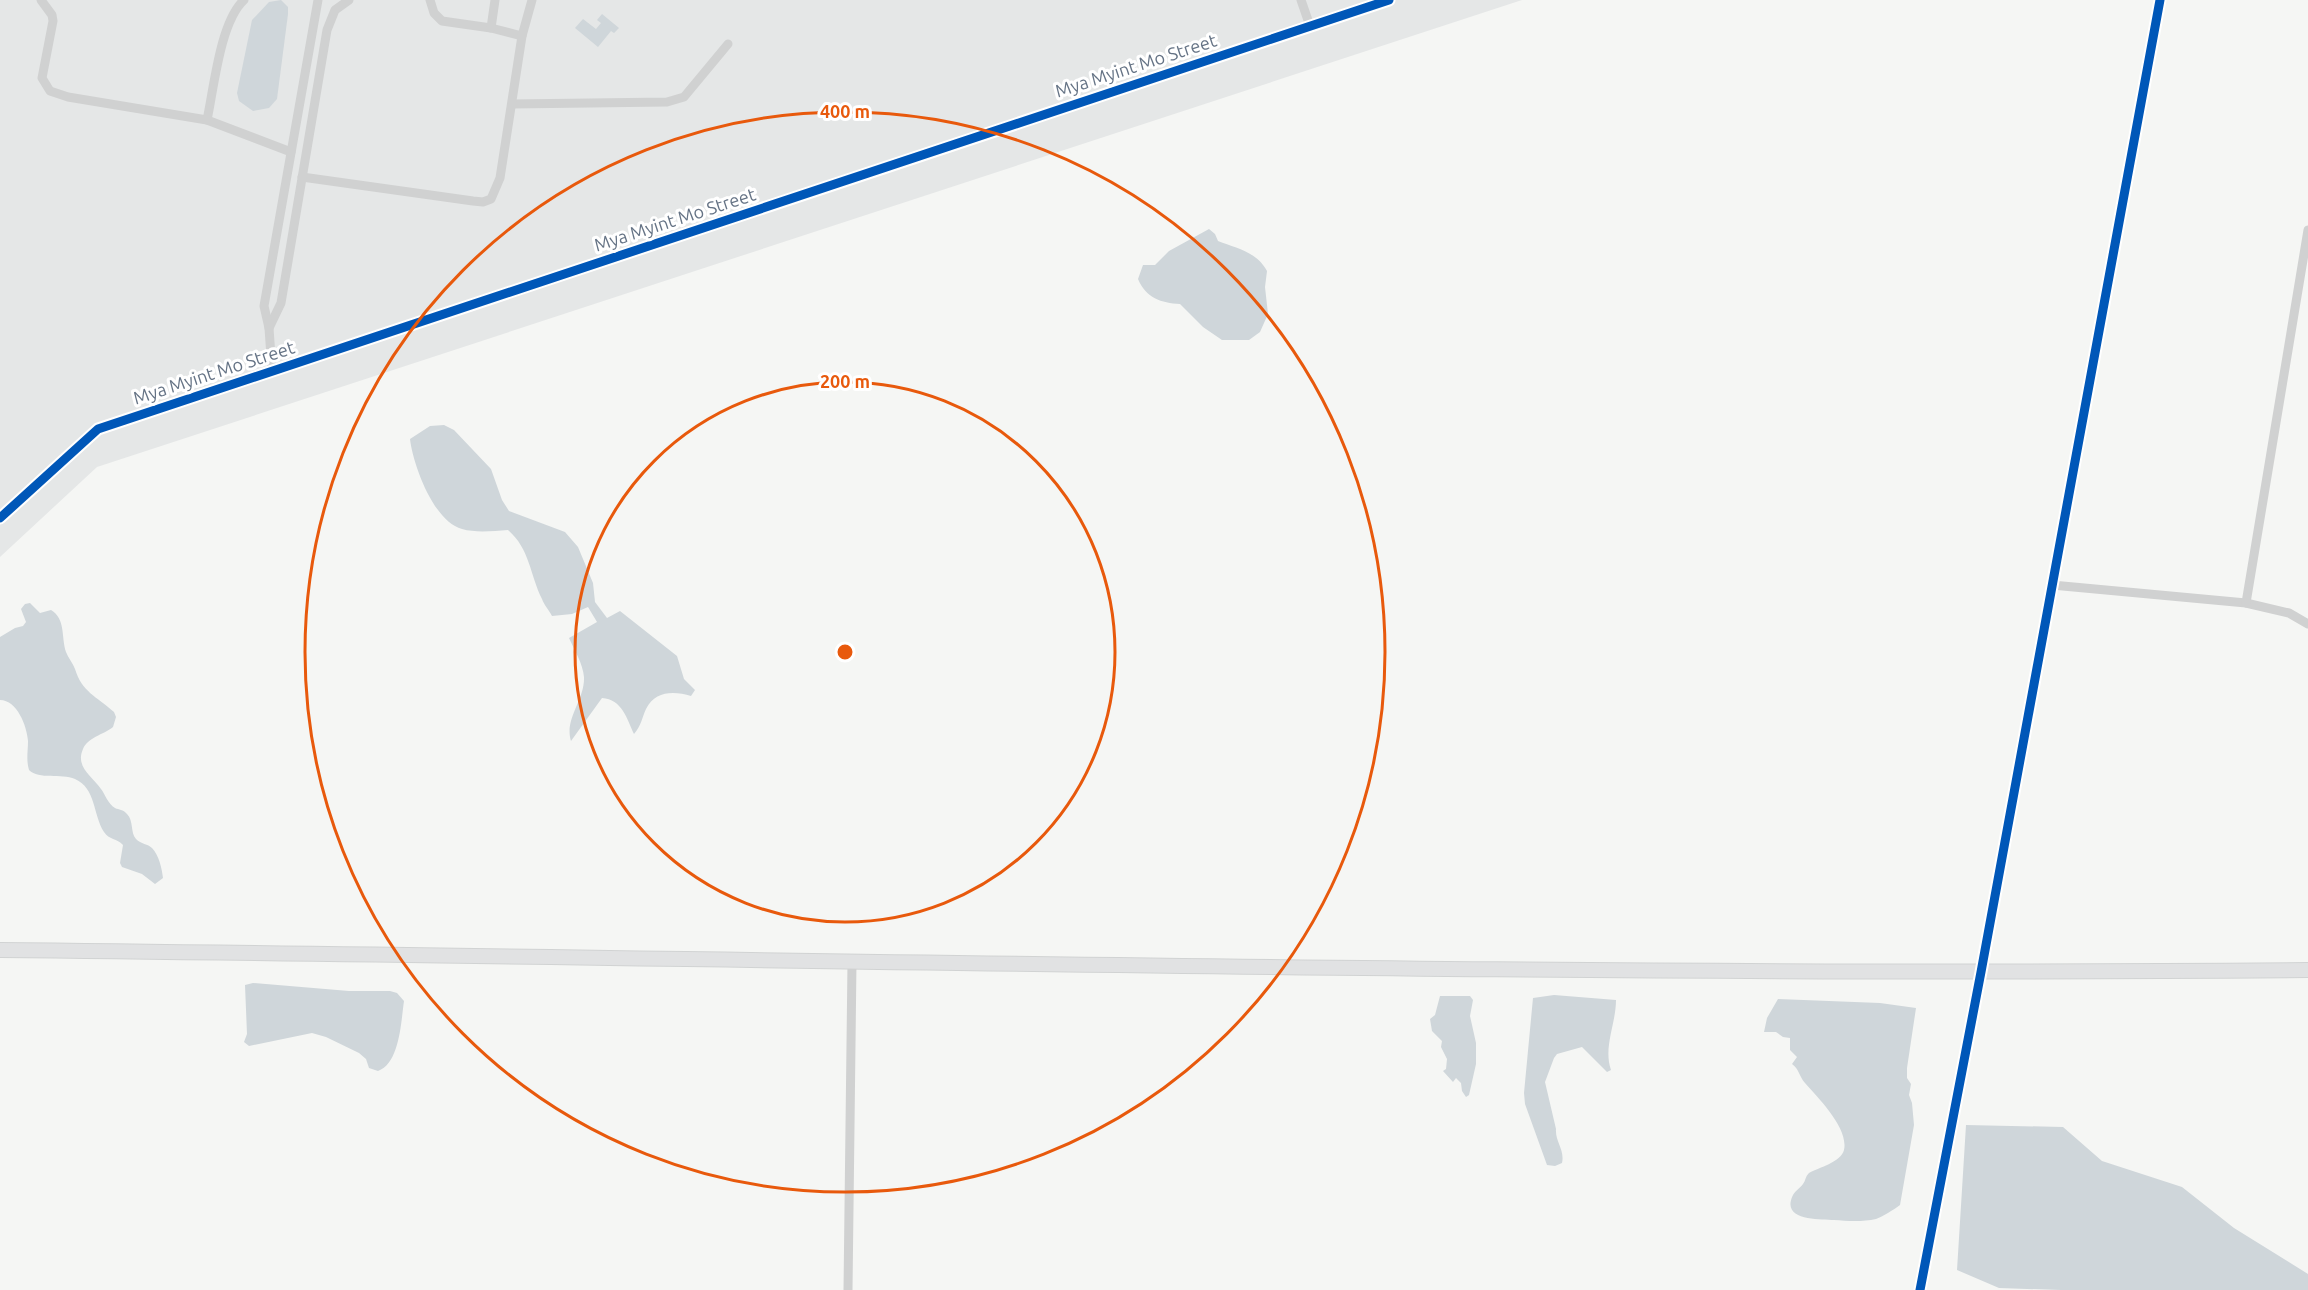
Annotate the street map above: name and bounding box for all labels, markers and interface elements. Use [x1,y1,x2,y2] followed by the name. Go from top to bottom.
[1053,30,1219,101] street label: Mya Myint Mo Street
[820,101,870,121] text: 400 m
[592,184,758,255] street label: Mya Myint Mo Street
[131,337,297,408] street label: Mya Myint Mo Street
[820,371,870,391] text: 200 m
[835,642,855,662] centre of rings

